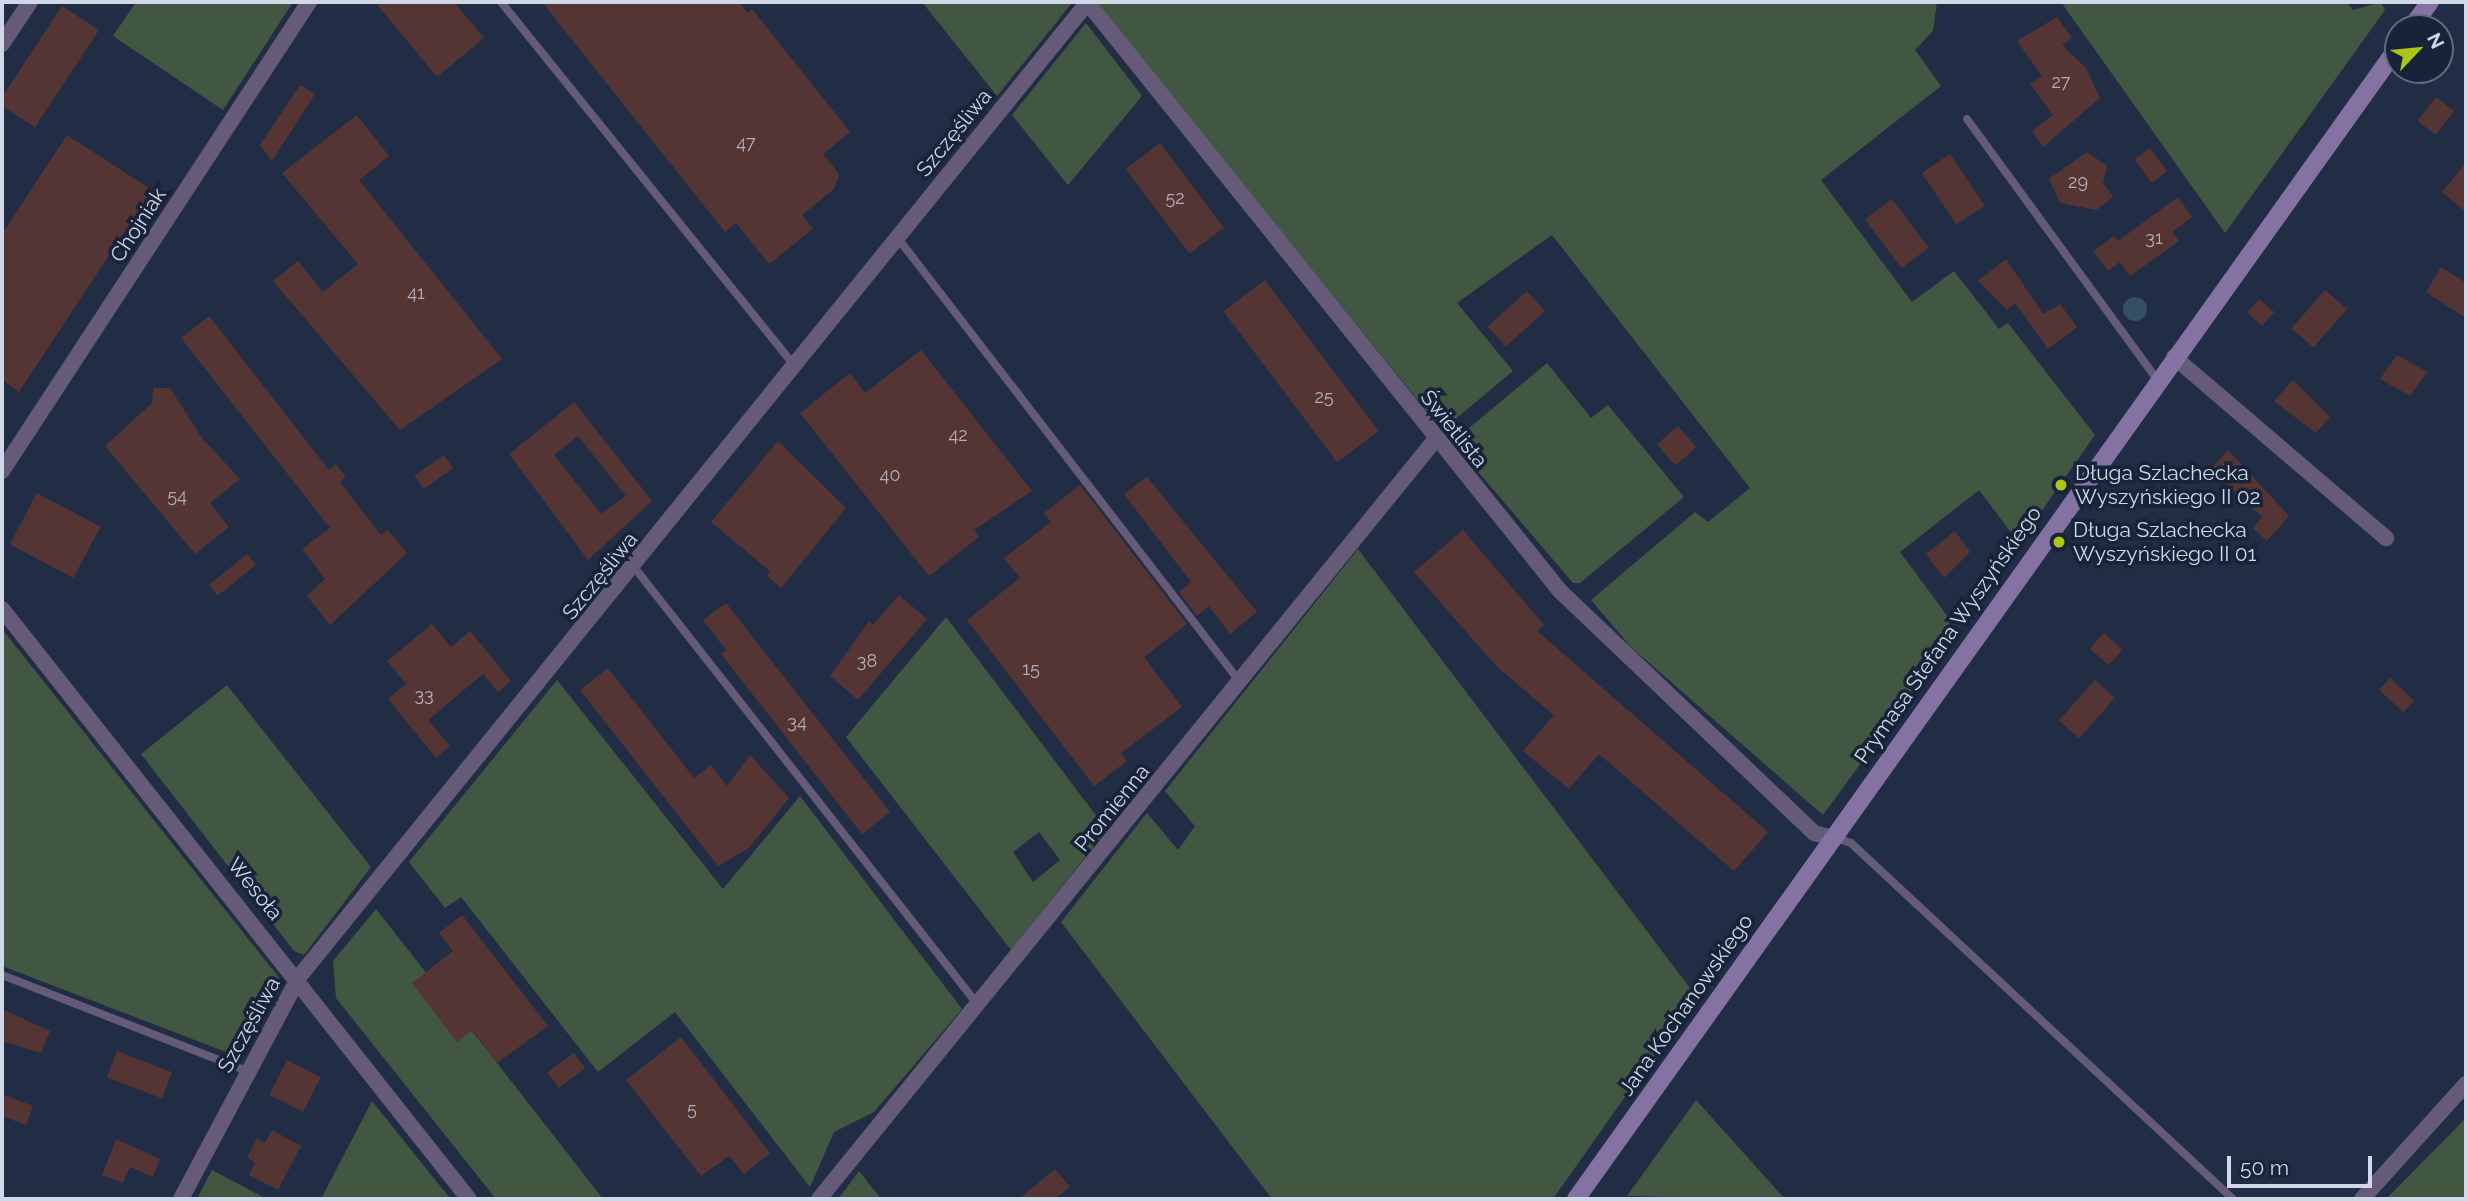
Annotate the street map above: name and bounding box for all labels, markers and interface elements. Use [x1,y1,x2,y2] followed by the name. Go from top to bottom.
[2384,14,2454,84] north arrow
[2423,29,2449,52] text: N
[2051,71,2071,93] house number: 27
[911,84,997,182] street label: Szczęśliwa
[736,132,756,154] house number: 47
[2068,171,2088,193] house number: 29
[105,183,171,267] street label: Chojniak
[1165,187,1185,209] house number: 52
[2145,227,2163,249] house number: 31
[407,282,425,304] house number: 41
[1415,385,1493,473] street label: Świetlista
[1314,386,1334,408] house number: 25
[948,424,968,446] house number: 42
[2075,460,2260,510] place label: Długa Szlachecka Wyszyńskiego II 02
[880,464,900,486] house number: 40
[2053,477,2069,493] marker: Długa Szlachecka Wyszyńskiego II 02
[167,485,187,507] house number: 54
[1849,501,2047,769] street label: Prymasa Stefana Wyszyńskiego
[2073,517,2257,567] place label: Długa Szlachecka Wyszyńskiego II 01
[557,527,643,625] street label: Szczęśliwa
[2051,534,2067,550] marker: Długa Szlachecka Wyszyńskiego II 01
[857,650,877,672] house number: 38
[1022,658,1040,680] house number: 15
[414,684,434,706] house number: 33
[787,711,807,733] house number: 34
[1069,759,1155,857] street label: Promienna
[222,853,288,925] street label: Wesoła
[1614,909,1758,1101] street label: Jana Kochanowskiego
[212,973,286,1077] street label: Szczęśliwa
[687,1098,697,1120] house number: 5
[2230,1142,2375,1186] scale bar
[2240,1155,2289,1180] text: 50 m

